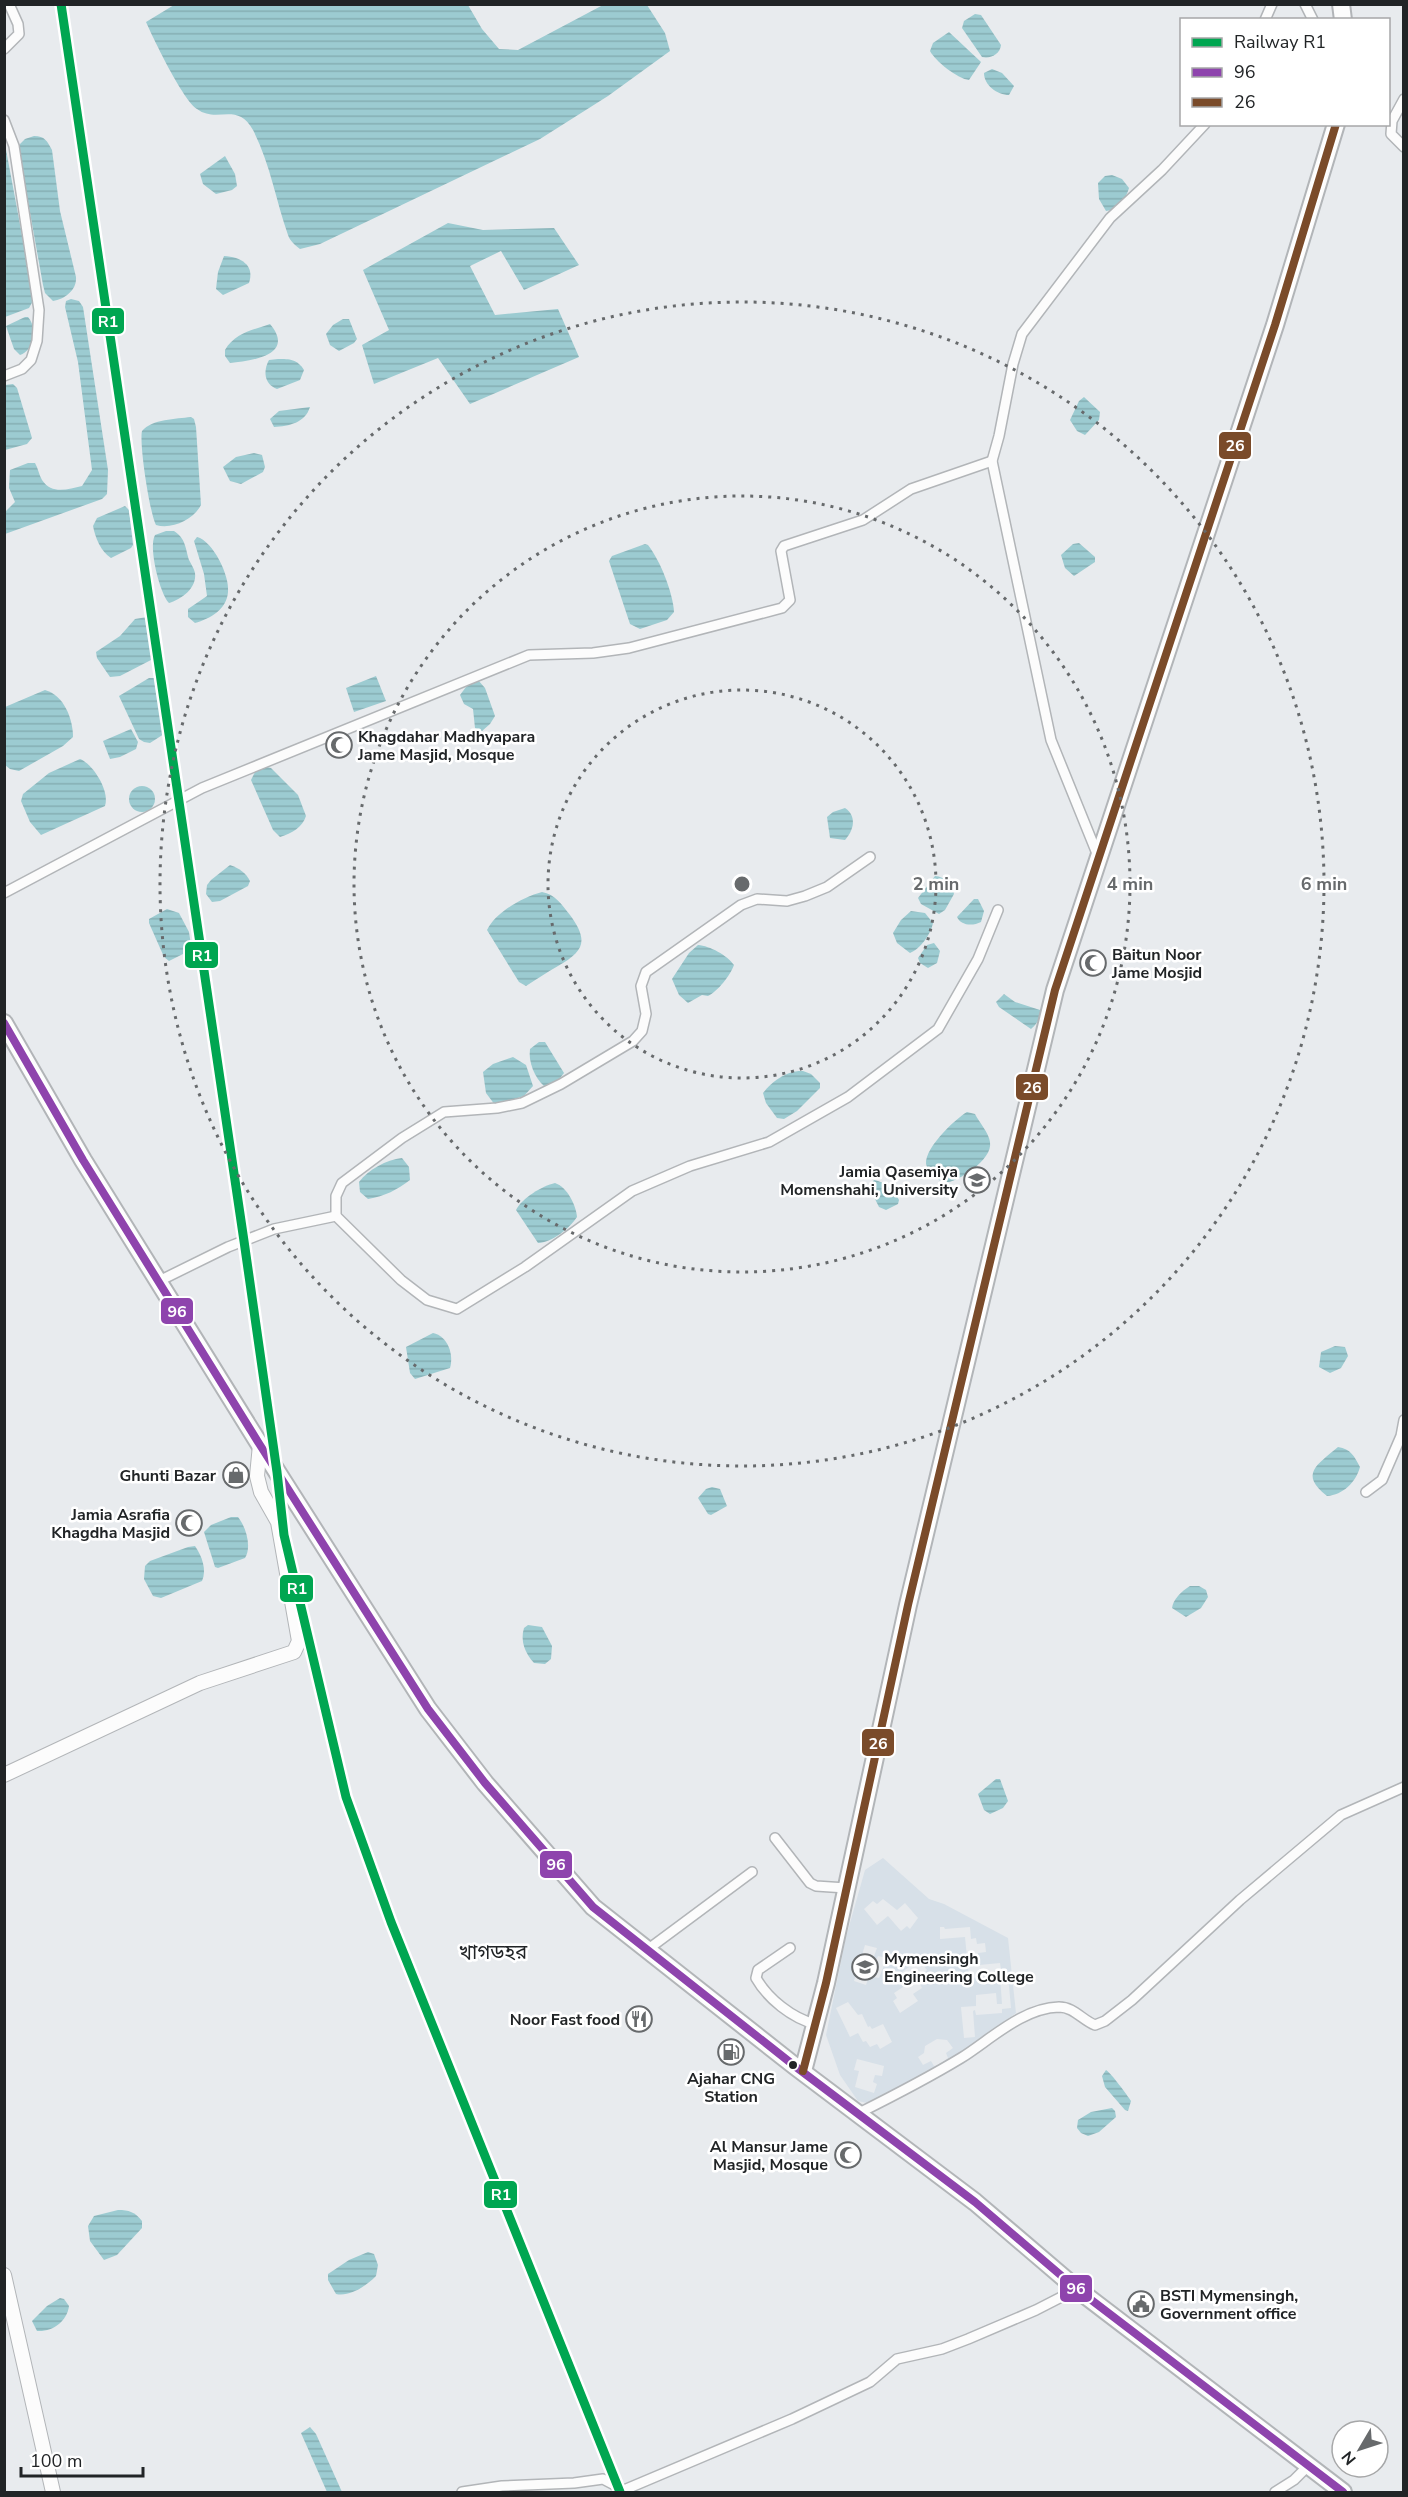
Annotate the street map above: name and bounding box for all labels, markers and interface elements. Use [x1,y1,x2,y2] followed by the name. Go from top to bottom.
[1180,18,1390,126] legend
[1234,30,1326,54] text: Railway R1
[1234,60,1256,84] text: 96
[1234,90,1256,114] text: 26
[91,307,125,335] line badge: R1
[98,311,118,333] text: R1
[1218,431,1252,460] line badge: 26
[1225,435,1245,457] text: 26
[357,726,535,766] place label: Khagdahar Madhyapara Jame Masjid, Mosque
[324,730,354,760] mosque icon: Khagdahar Madhyapara Jame Masjid, Mosque
[913,872,959,896] text: 2 min
[1107,872,1153,896] text: 4 min
[1301,872,1347,896] text: 6 min
[732,874,752,894] centre of rings
[184,941,219,969] line badge: R1
[1111,944,1202,984] place label: Baitun Noor Jame Mosjid
[192,945,212,967] text: R1
[1078,948,1108,978] mosque icon: Baitun Noor Jame Mosjid
[1015,1073,1049,1101] line badge: 26
[1022,1077,1042,1099] text: 26
[780,1161,959,1201] place label: Jamia Qasemiya Momenshahi, University
[962,1165,992,1195] school or university icon: Jamia Qasemiya Momenshahi, University
[160,1297,194,1325] line badge: 96
[167,1301,187,1323] text: 96
[221,1460,251,1490] shop icon: Ghunti Bazar
[119,1465,217,1487] place label: Ghunti Bazar
[51,1504,170,1544] place label: Jamia Asrafia Khagdha Masjid
[174,1508,204,1538] mosque icon: Jamia Asrafia Khagdha Masjid
[279,1574,314,1603] line badge: R1
[287,1578,307,1600] text: R1
[861,1728,895,1757] line badge: 26
[868,1733,888,1755] text: 26
[539,1850,573,1879] line badge: 96
[546,1854,566,1876] text: 96
[459,1939,528,1966] district label: খাগডহর
[884,1948,1034,1988] place label: Mymensingh Engineering College
[850,1952,880,1982] school or university icon: Mymensingh Engineering College
[624,2004,654,2034] restaurant icon: Noor Fast food
[510,2009,620,2031] place label: Noor Fast food
[716,2037,746,2067] fuel station icon: Ajahar CNG Station
[787,2059,799,2071] unlabelled marker
[687,2068,775,2108] place label: Ajahar CNG Station
[710,2136,828,2176] place label: Al Mansur Jame Masjid, Mosque
[833,2140,863,2170] mosque icon: Al Mansur Jame Masjid, Mosque
[483,2180,518,2209] line badge: R1
[491,2184,511,2206] text: R1
[1059,2274,1093,2303] line badge: 96
[1066,2278,1086,2300] text: 96
[1160,2285,1298,2325] place label: BSTI Mymensingh, Government office
[1126,2289,1156,2319] public building icon: BSTI Mymensingh, Government office
[1330,2419,1390,2479] north arrow
[21,2440,142,2478] scale bar
[1337,2446,1361,2469] text: N
[30,2449,82,2473] text: 100 m

